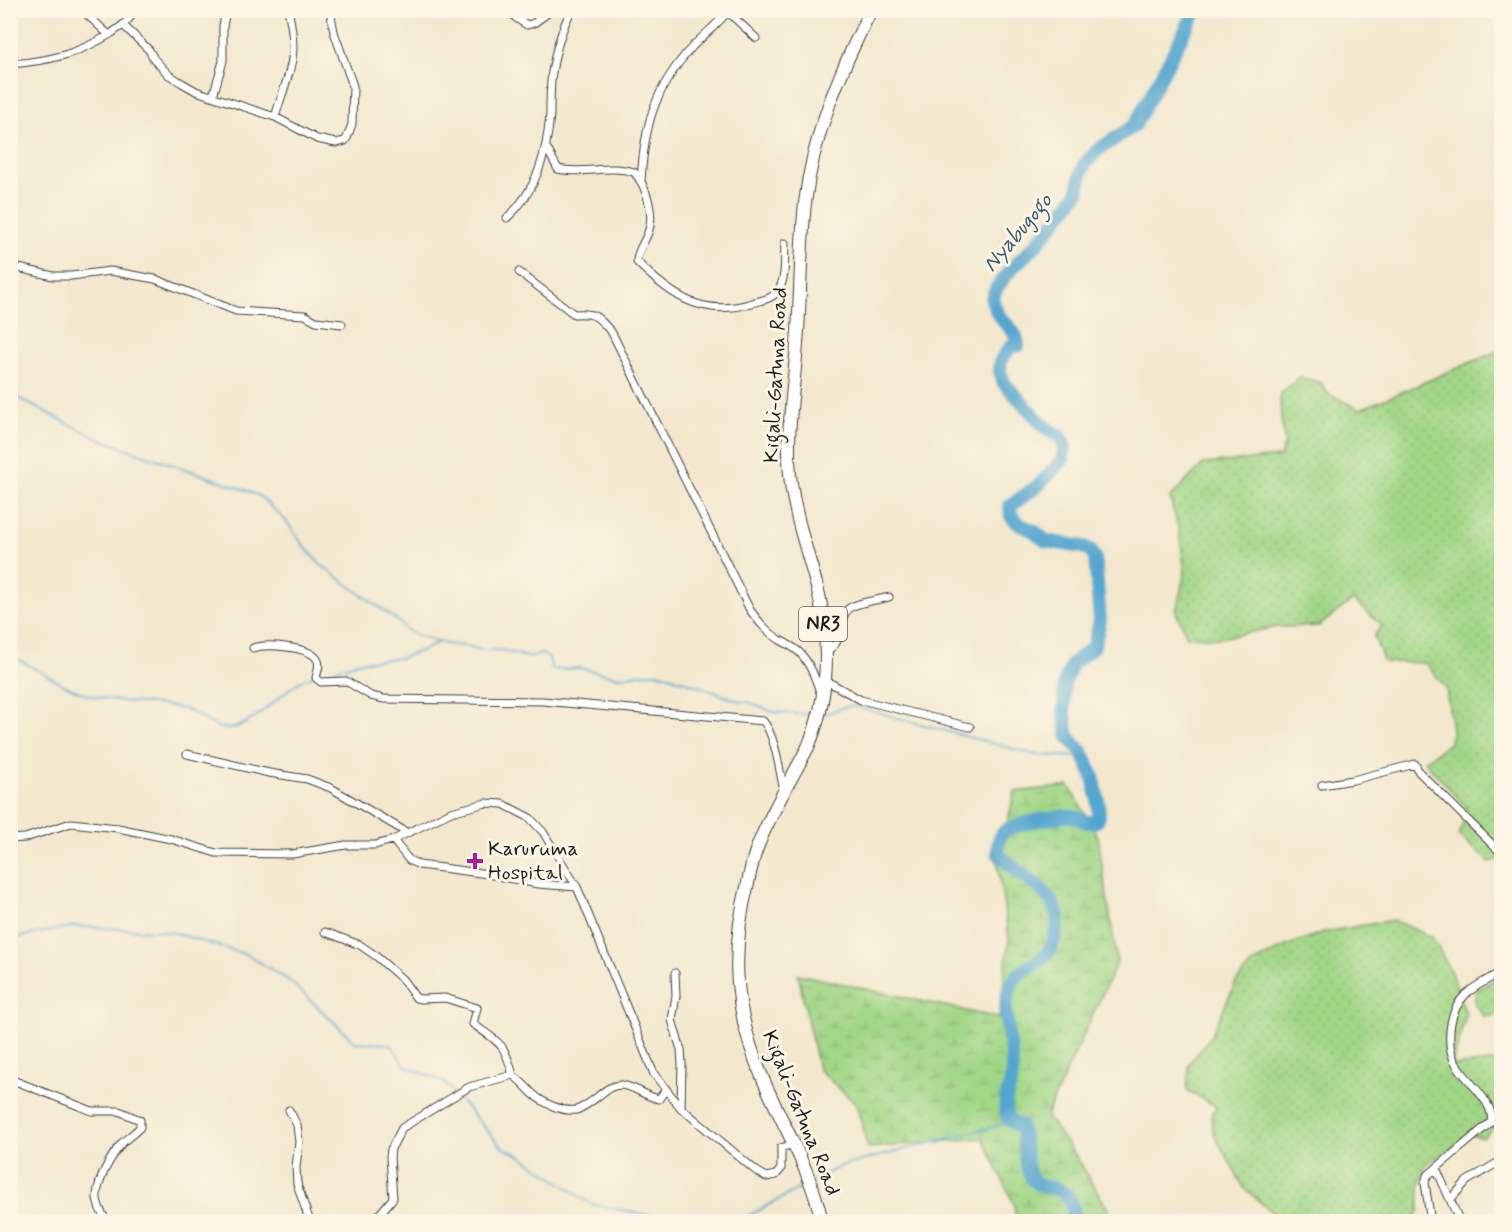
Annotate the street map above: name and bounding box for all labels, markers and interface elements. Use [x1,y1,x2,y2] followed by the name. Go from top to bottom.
[977,187,1062,280] water label: Nyabugogo
[757,286,797,464] street label: Kigali-Gatuna Road
[799,607,847,641] road number: NR3
[488,835,578,887] place label: Karuruma Hospital
[466,852,484,870] marker: Karuruma Hospital
[753,1026,847,1201] street label: Kigali-Gatuna Road

